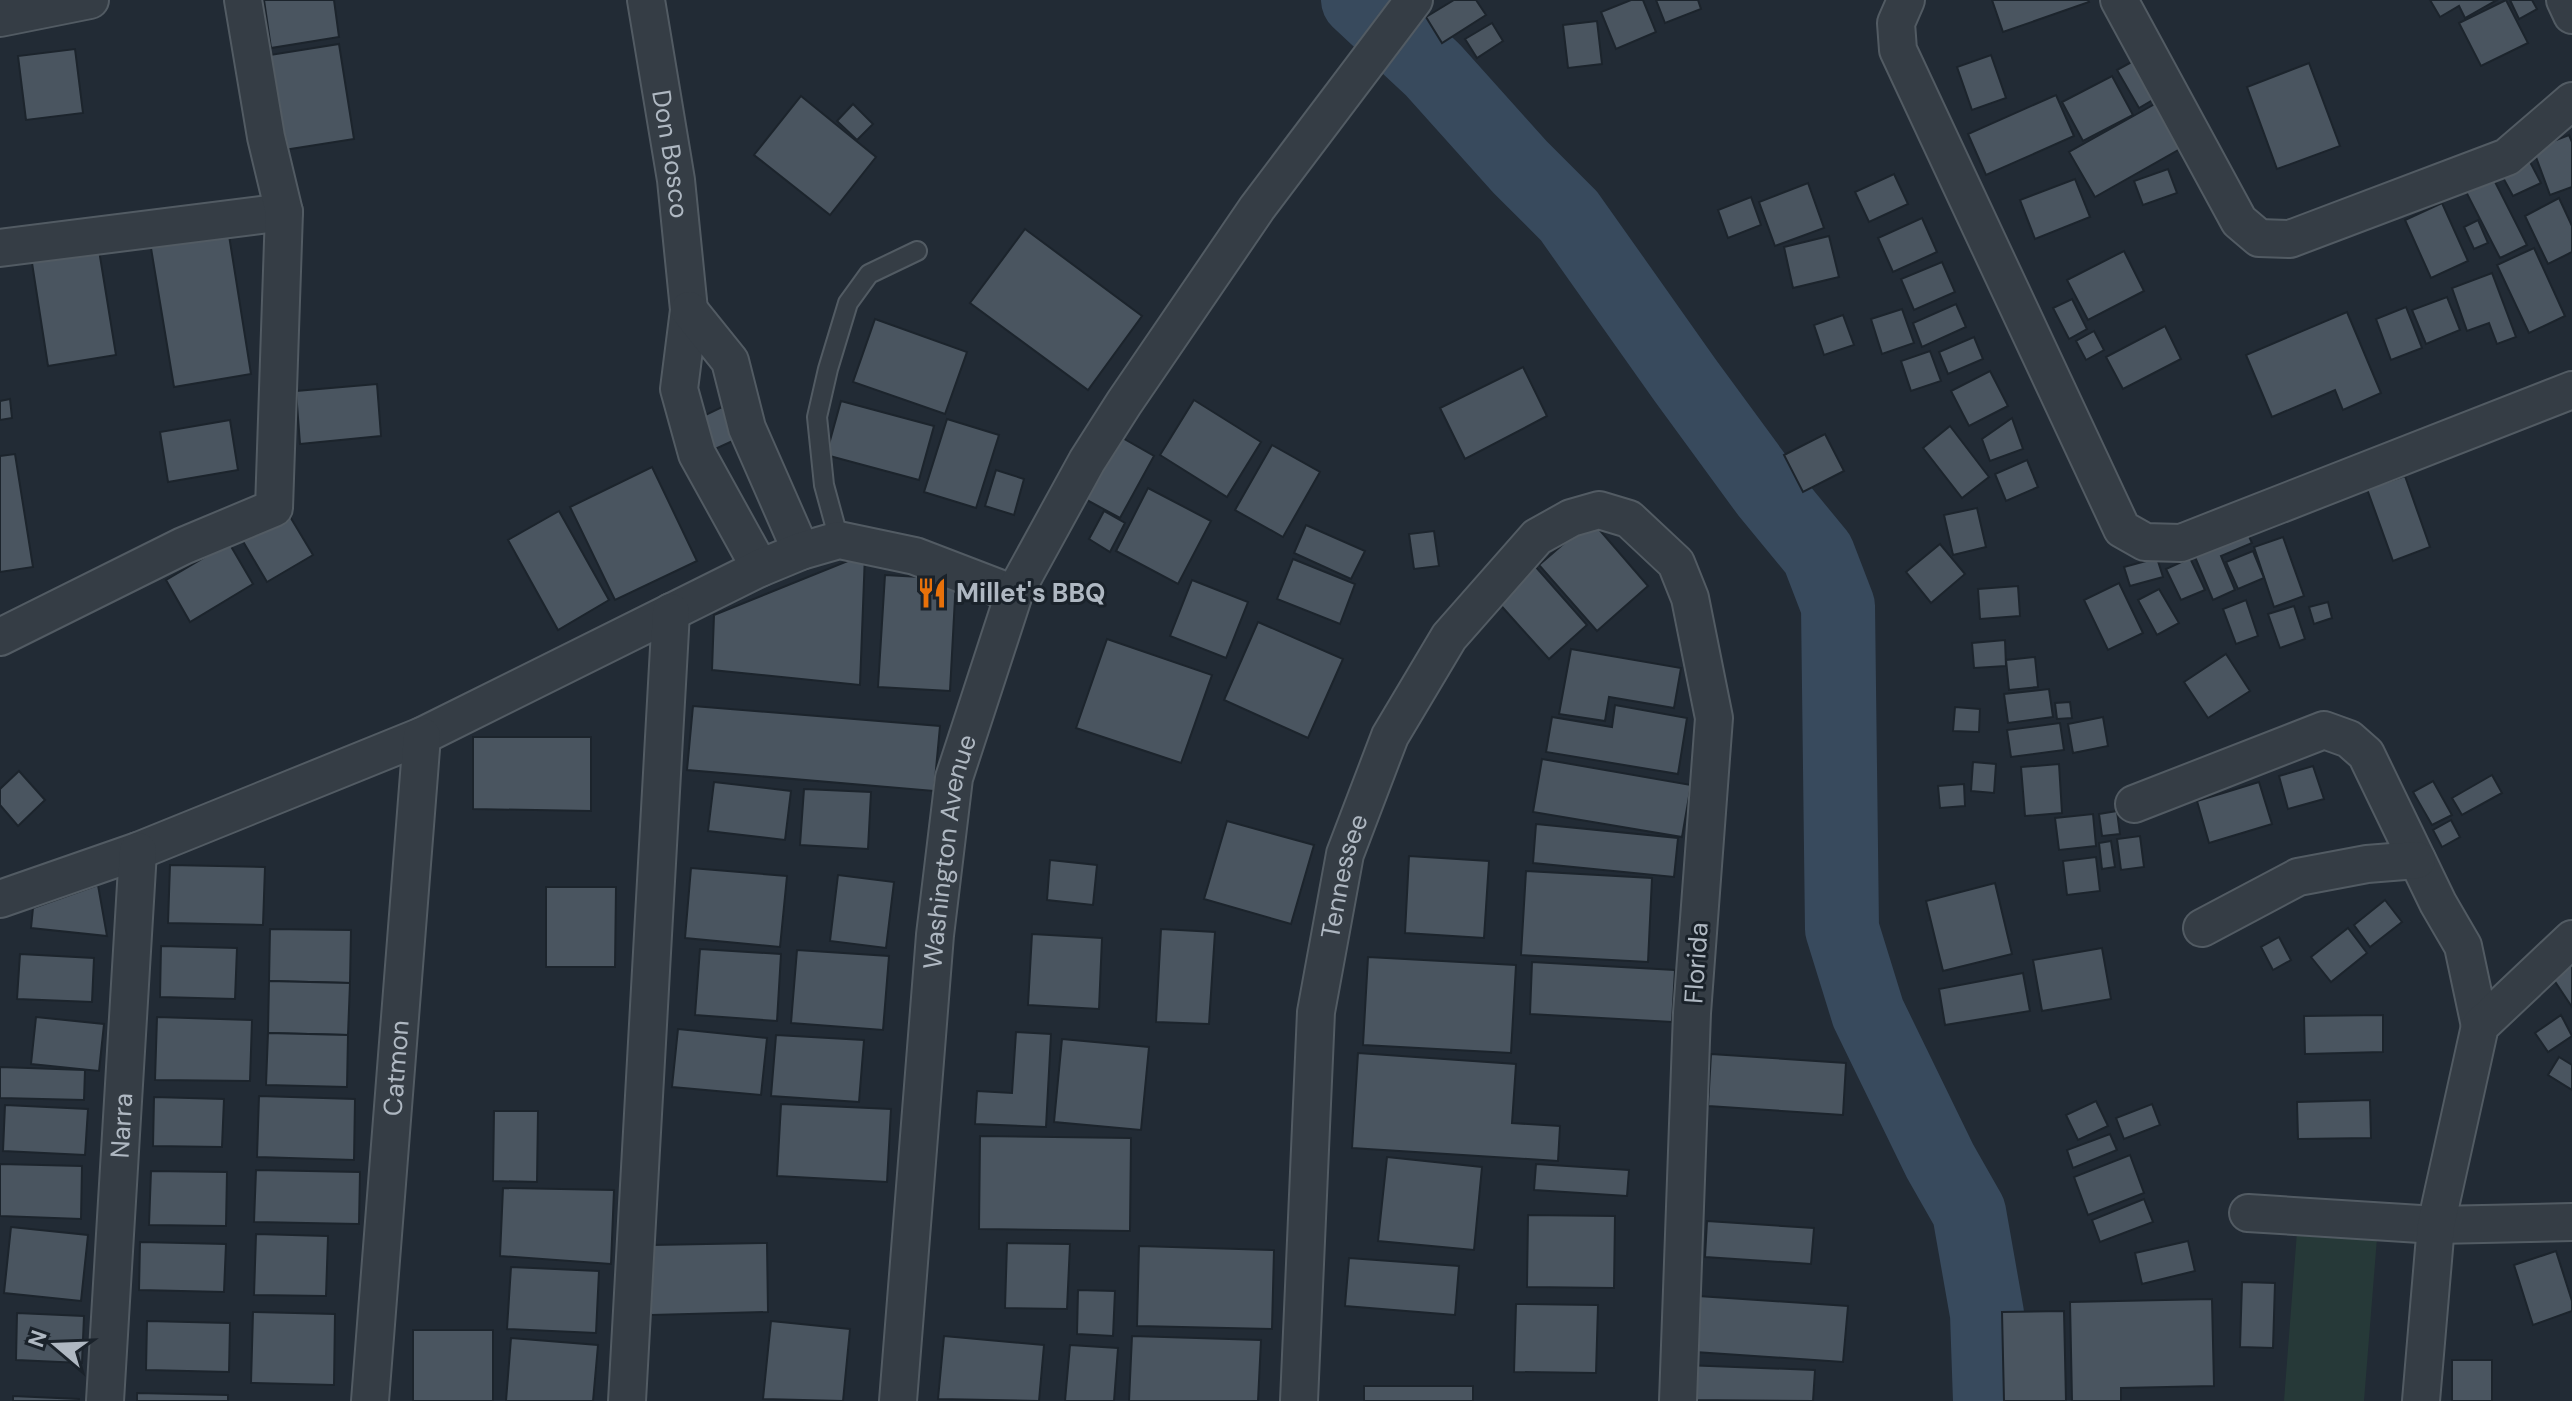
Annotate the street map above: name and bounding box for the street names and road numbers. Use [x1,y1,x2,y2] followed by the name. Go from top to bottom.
[644,87,697,220] street label: Don Bosco
[915,730,984,970] street label: Washington Avenue
[1313,809,1376,941] street label: Tennessee
[1676,921,1716,1005] street label: Florida
[375,1019,417,1117] street label: Catmon
[103,1092,140,1159] street label: Narra

